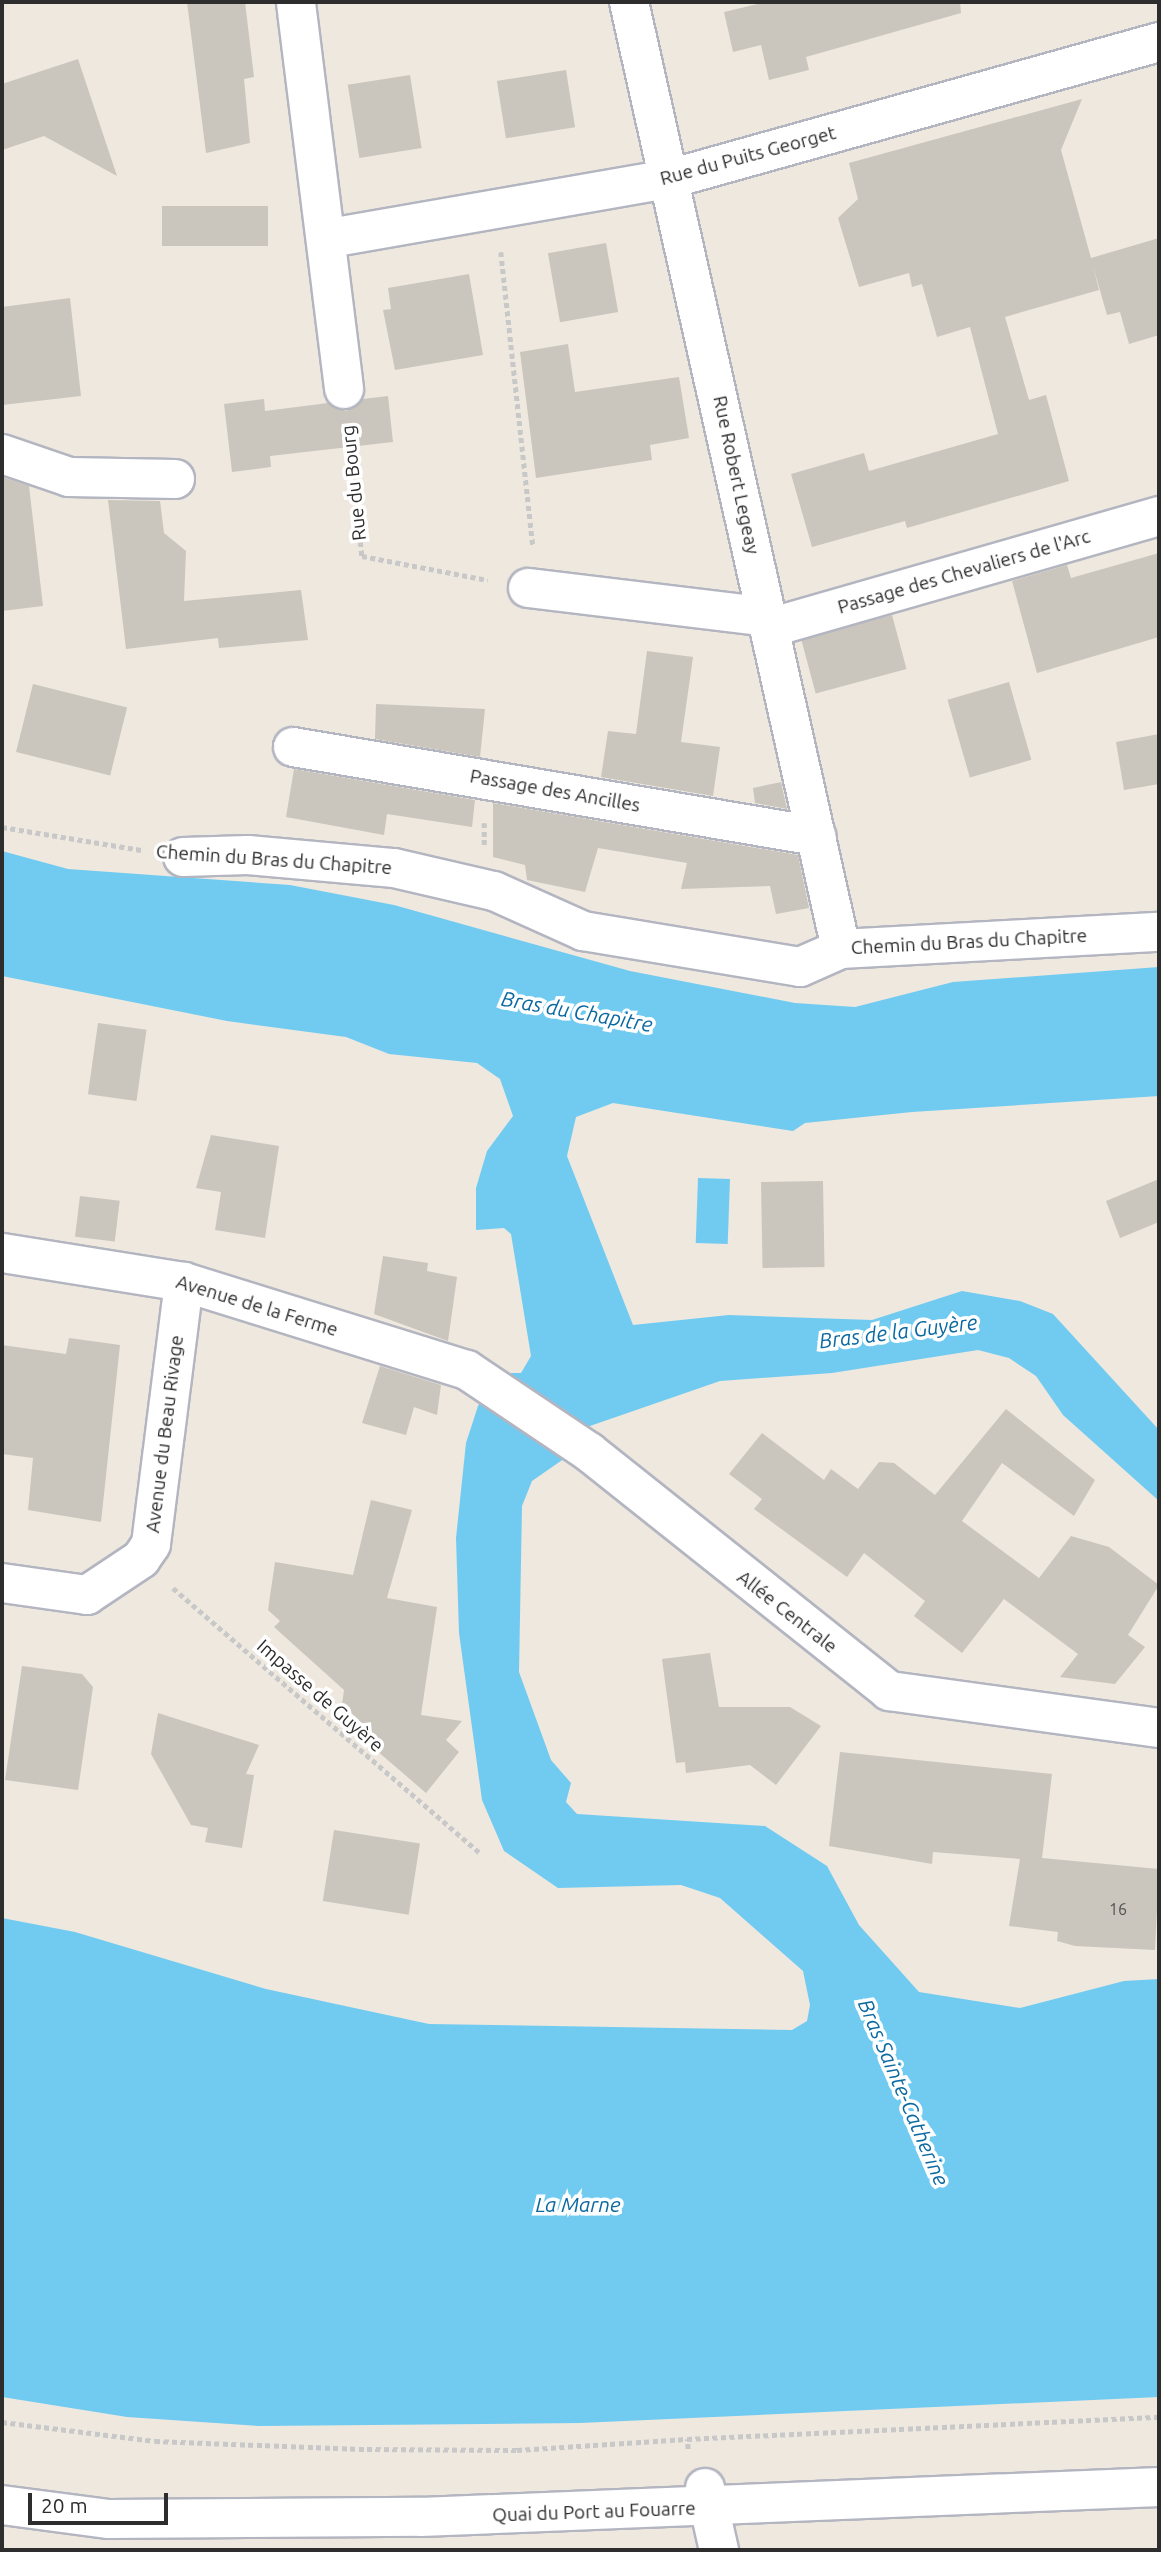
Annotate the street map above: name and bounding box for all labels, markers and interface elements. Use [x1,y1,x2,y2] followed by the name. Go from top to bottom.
[658,122,838,190] street label: Rue du Puits Georget
[708,394,764,556] street label: Rue Robert Legeay
[337,424,371,542] street label: Rue du Bourg
[835,525,1093,619] street label: Passage des Chevaliers de l'Arc
[468,765,642,817] street label: Passage des Ancilles
[155,840,393,880] street label: Chemin du Bras du Chapitre
[850,924,1088,960] street label: Chemin du Bras du Chapitre
[499,985,655,1037] water label: Bras du Chapitre
[173,1271,341,1341] street label: Avenue de la Ferme
[818,1309,978,1353] water label: Bras de la Guyère
[142,1334,188,1534] street label: Avenue du Beau Rivage
[733,1566,841,1658] street label: Allée Centrale
[252,1635,388,1757] street label: Impasse de Guyère
[1109,1899,1127,1919] house number: 16
[853,1995,955,2189] water label: Bras Sainte-Catherine
[535,2191,621,2217] water label: La Marne
[32,2478,172,2522] scale bar
[41,2493,88,2517] text: 20 m
[492,2497,696,2527] street label: Quai du Port au Fouarre

